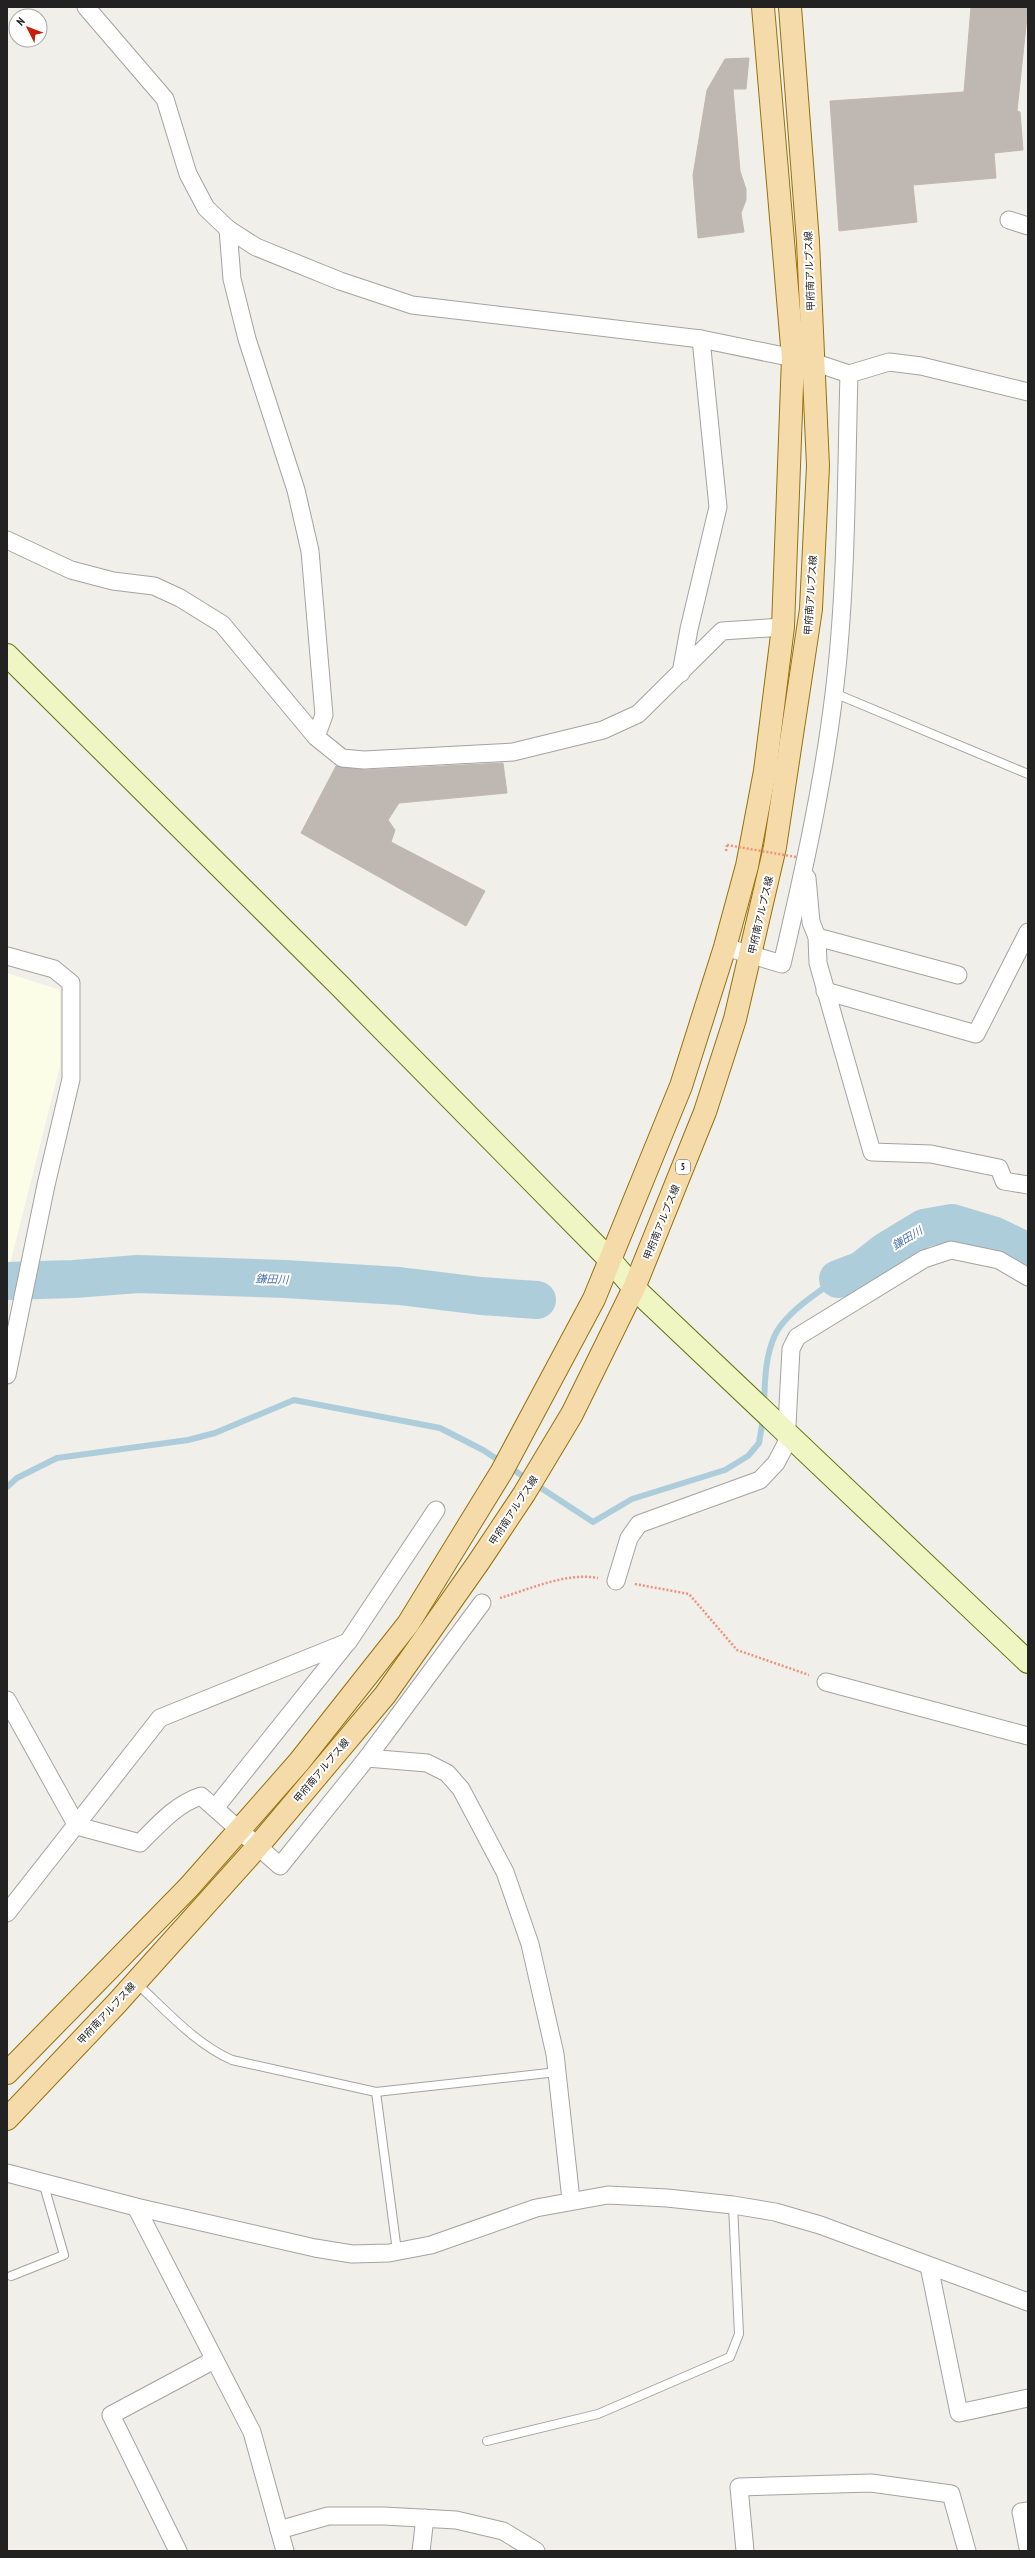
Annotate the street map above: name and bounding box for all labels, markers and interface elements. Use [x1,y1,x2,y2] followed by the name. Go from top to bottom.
[8,8,48,48] north arrow
[13,14,28,28] text: N
[802,231,817,311] street label: 甲府南アルプス線
[801,555,820,635] street label: 甲府南アルプス線
[745,875,776,956] street label: 甲府南アルプス線
[676,1160,690,1174] road number: 5
[640,1183,682,1262] street label: 甲府南アルプス線
[889,1223,926,1252] water label: 鎌田川
[255,1271,290,1287] water label: 鎌田川
[486,1473,541,1547] street label: 甲府南アルプス線
[291,1736,352,1805] street label: 甲府南アルプス線
[74,1980,138,2047] street label: 甲府南アルプス線

